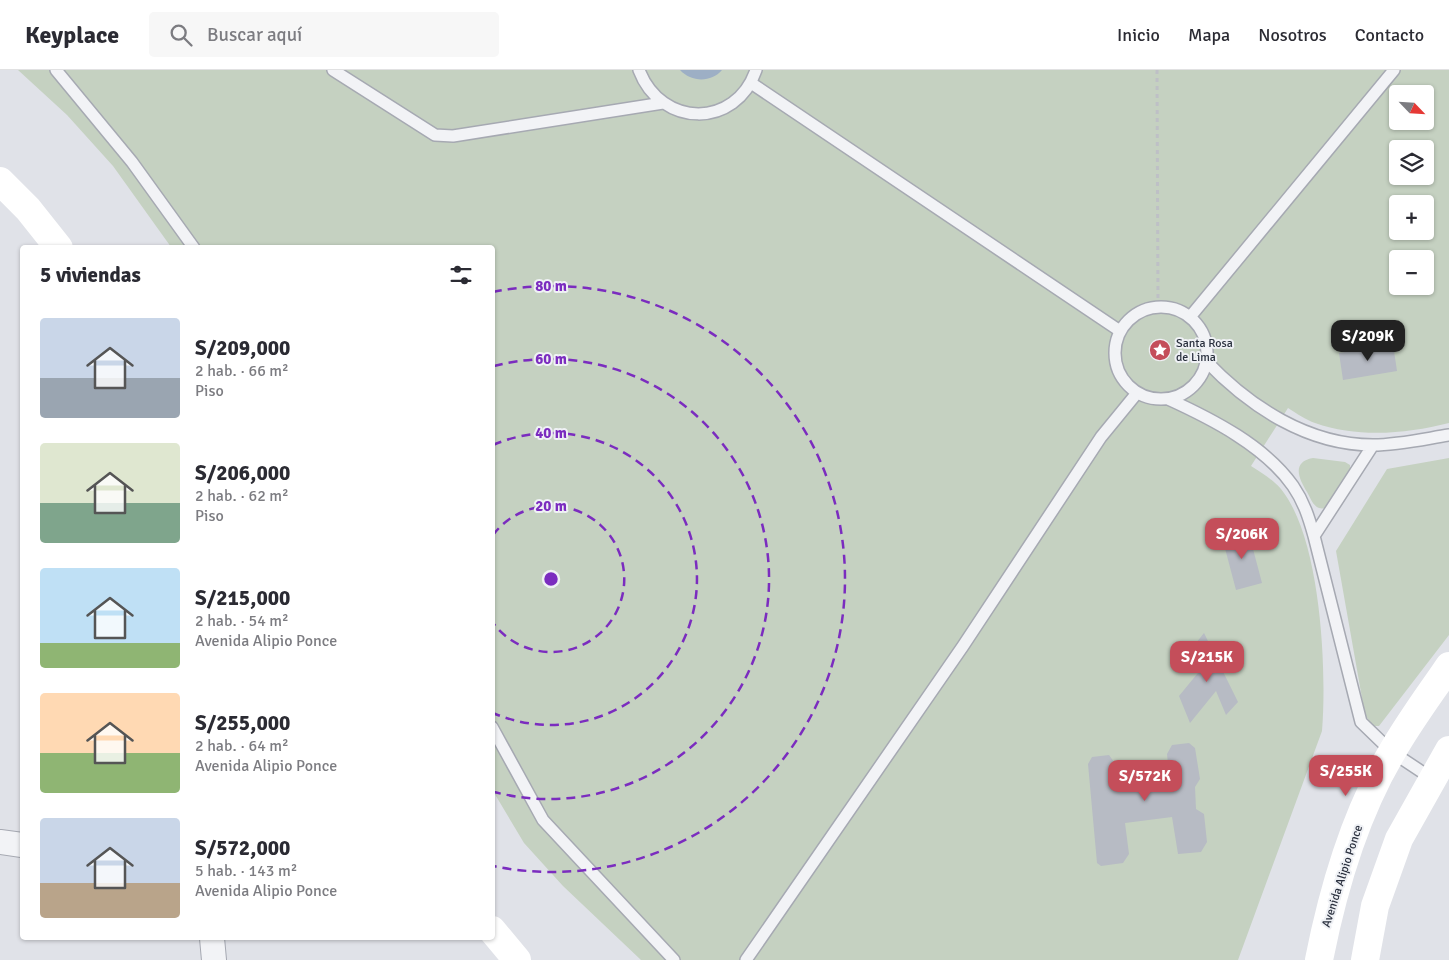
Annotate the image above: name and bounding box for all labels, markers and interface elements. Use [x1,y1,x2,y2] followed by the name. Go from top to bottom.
[149,12,499,57] search box
[25,20,119,50] text: Keyplace
[167,21,195,49] icon: search
[207,23,302,47] text: Buscar aquí
[1117,24,1160,46] text: Inicio
[1188,24,1230,46] text: Mapa
[1258,24,1327,46] text: Nosotros
[1355,24,1424,46] text: Contacto
[1389,85,1434,130] north arrow
[1389,85,1434,295] map controls
[1389,140,1434,185] button: layers
[1389,195,1434,240] button: +
[1389,250,1434,295] button: −
[447,261,475,289] icon: filters
[40,262,141,288] text: 5 viviendas
[535,277,567,295] text: 80 m
[1327,320,1409,362] pin: S/209K
[1342,326,1394,346] text: S/209K
[195,335,290,361] text: S/209,000
[1176,336,1233,365] place label: Santa Rosa de Lima
[80,338,140,398] icon: home
[1148,338,1172,362] place icon: Santa Rosa de Lima
[535,350,567,368] text: 60 m
[195,361,289,381] text: 2 hab. · 66 m²
[195,381,224,401] text: Piso
[535,424,567,442] text: 40 m
[195,460,290,486] text: S/206,000
[80,463,140,523] icon: home
[195,486,289,506] text: 2 hab. · 62 m²
[535,497,567,515] text: 20 m
[195,506,224,526] text: Piso
[1201,518,1283,560] pin: S/206K
[1216,524,1268,544] text: S/206K
[542,570,560,588] centre of rings
[195,585,290,611] text: S/215,000
[80,588,140,648] icon: home
[195,611,289,631] text: 2 hab. · 54 m²
[195,631,337,651] text: Avenida Alipio Ponce
[1166,640,1248,683] pin: S/215K
[1181,647,1233,667] text: S/215K
[195,710,290,736] text: S/255,000
[80,713,140,773] icon: home
[195,736,289,756] text: 2 hab. · 64 m²
[1305,754,1387,797] pin: S/255K
[195,756,337,776] text: Avenida Alipio Ponce
[1104,760,1186,802] pin: S/572K
[1320,761,1372,781] text: S/255K
[1119,766,1171,786] text: S/572K
[1319,823,1366,929] street label: Avenida Alipio Ponce
[195,835,290,861] text: S/572,000
[80,838,140,898] icon: home
[195,861,297,881] text: 5 hab. · 143 m²
[195,881,337,901] text: Avenida Alipio Ponce

